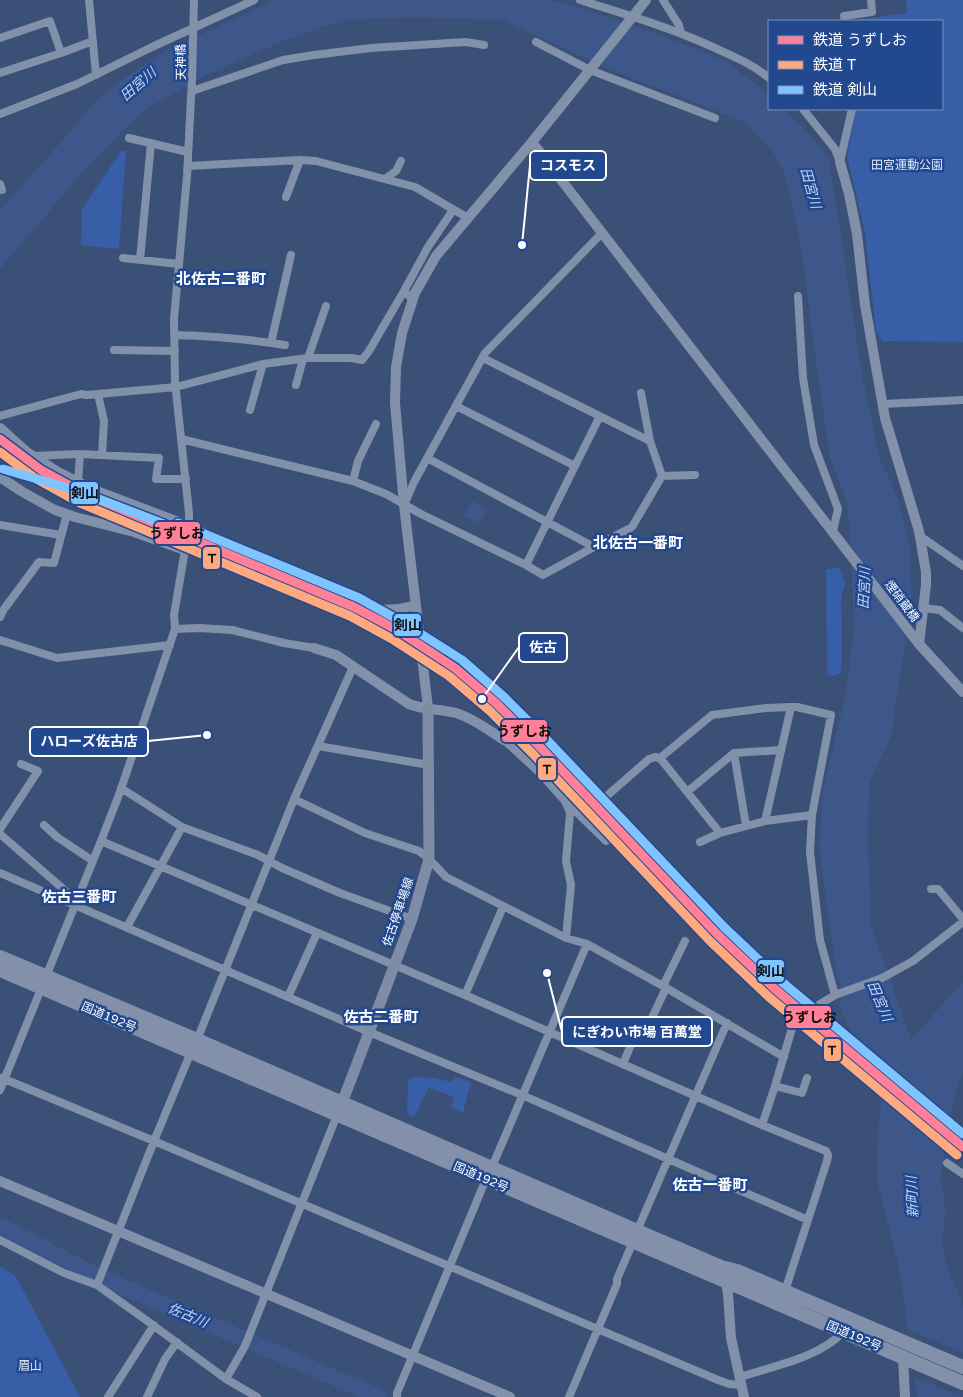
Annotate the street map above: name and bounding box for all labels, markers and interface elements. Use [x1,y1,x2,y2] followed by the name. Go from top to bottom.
[768,20,943,110] legend
[813,31,907,49] text: 鉄道 うずしお
[174,44,188,80] street label: 天神橋
[813,56,856,74] text: 鉄道 T
[117,63,161,105] water label: 田宮川
[813,81,877,99] text: 鉄道 剣山
[530,151,606,180] callout: コスモス
[540,157,596,174] text: コスモス
[871,158,943,172] park label: 田宮運動公園
[797,166,825,213] water label: 田宮川
[176,270,266,288] district label: 北佐古二番町
[70,481,99,505] line badge: 剣山
[71,485,99,502] text: 剣山
[154,521,201,545] line badge: うずしお
[149,525,205,542] text: うずしお
[593,534,683,552] district label: 北佐古一番町
[202,546,221,570] line badge: T
[207,550,217,567] text: T
[855,565,874,609] water label: 田宮川
[882,578,922,624] street label: 煙硝蔵橋
[393,613,422,637] line badge: 剣山
[394,617,422,634] text: 剣山
[519,633,567,662] callout: 佐古
[529,639,557,656] text: 佐古
[501,719,548,743] line badge: うずしお
[496,723,552,740] text: うずしお
[30,727,148,756] callout: ハローズ佐古店
[40,733,138,750] text: ハローズ佐古店
[537,757,557,781] line badge: T
[542,761,552,778] text: T
[380,876,416,948] street label: 佐古停車場線
[41,888,117,906] district label: 佐古三番町
[757,959,785,983] line badge: 剣山
[757,963,785,980] text: 剣山
[864,979,896,1026] water label: 田宮川
[79,999,139,1035] street label: 国道192号
[785,1005,832,1029] line badge: うずしお
[343,1008,419,1026] district label: 佐古二番町
[781,1009,837,1026] text: うずしお
[562,1017,712,1046] callout: にぎわい市場 百萬堂
[572,1024,702,1041] text: にぎわい市場 百萬堂
[823,1038,842,1062] line badge: T
[827,1042,837,1059] text: T
[451,1159,511,1195] street label: 国道192号
[903,1174,922,1218] water label: 新町川
[672,1176,748,1194] district label: 佐古一番町
[165,1299,212,1332] water label: 佐古川
[824,1318,884,1354] street label: 国道192号
[18,1359,42,1373] park label: 眉山

